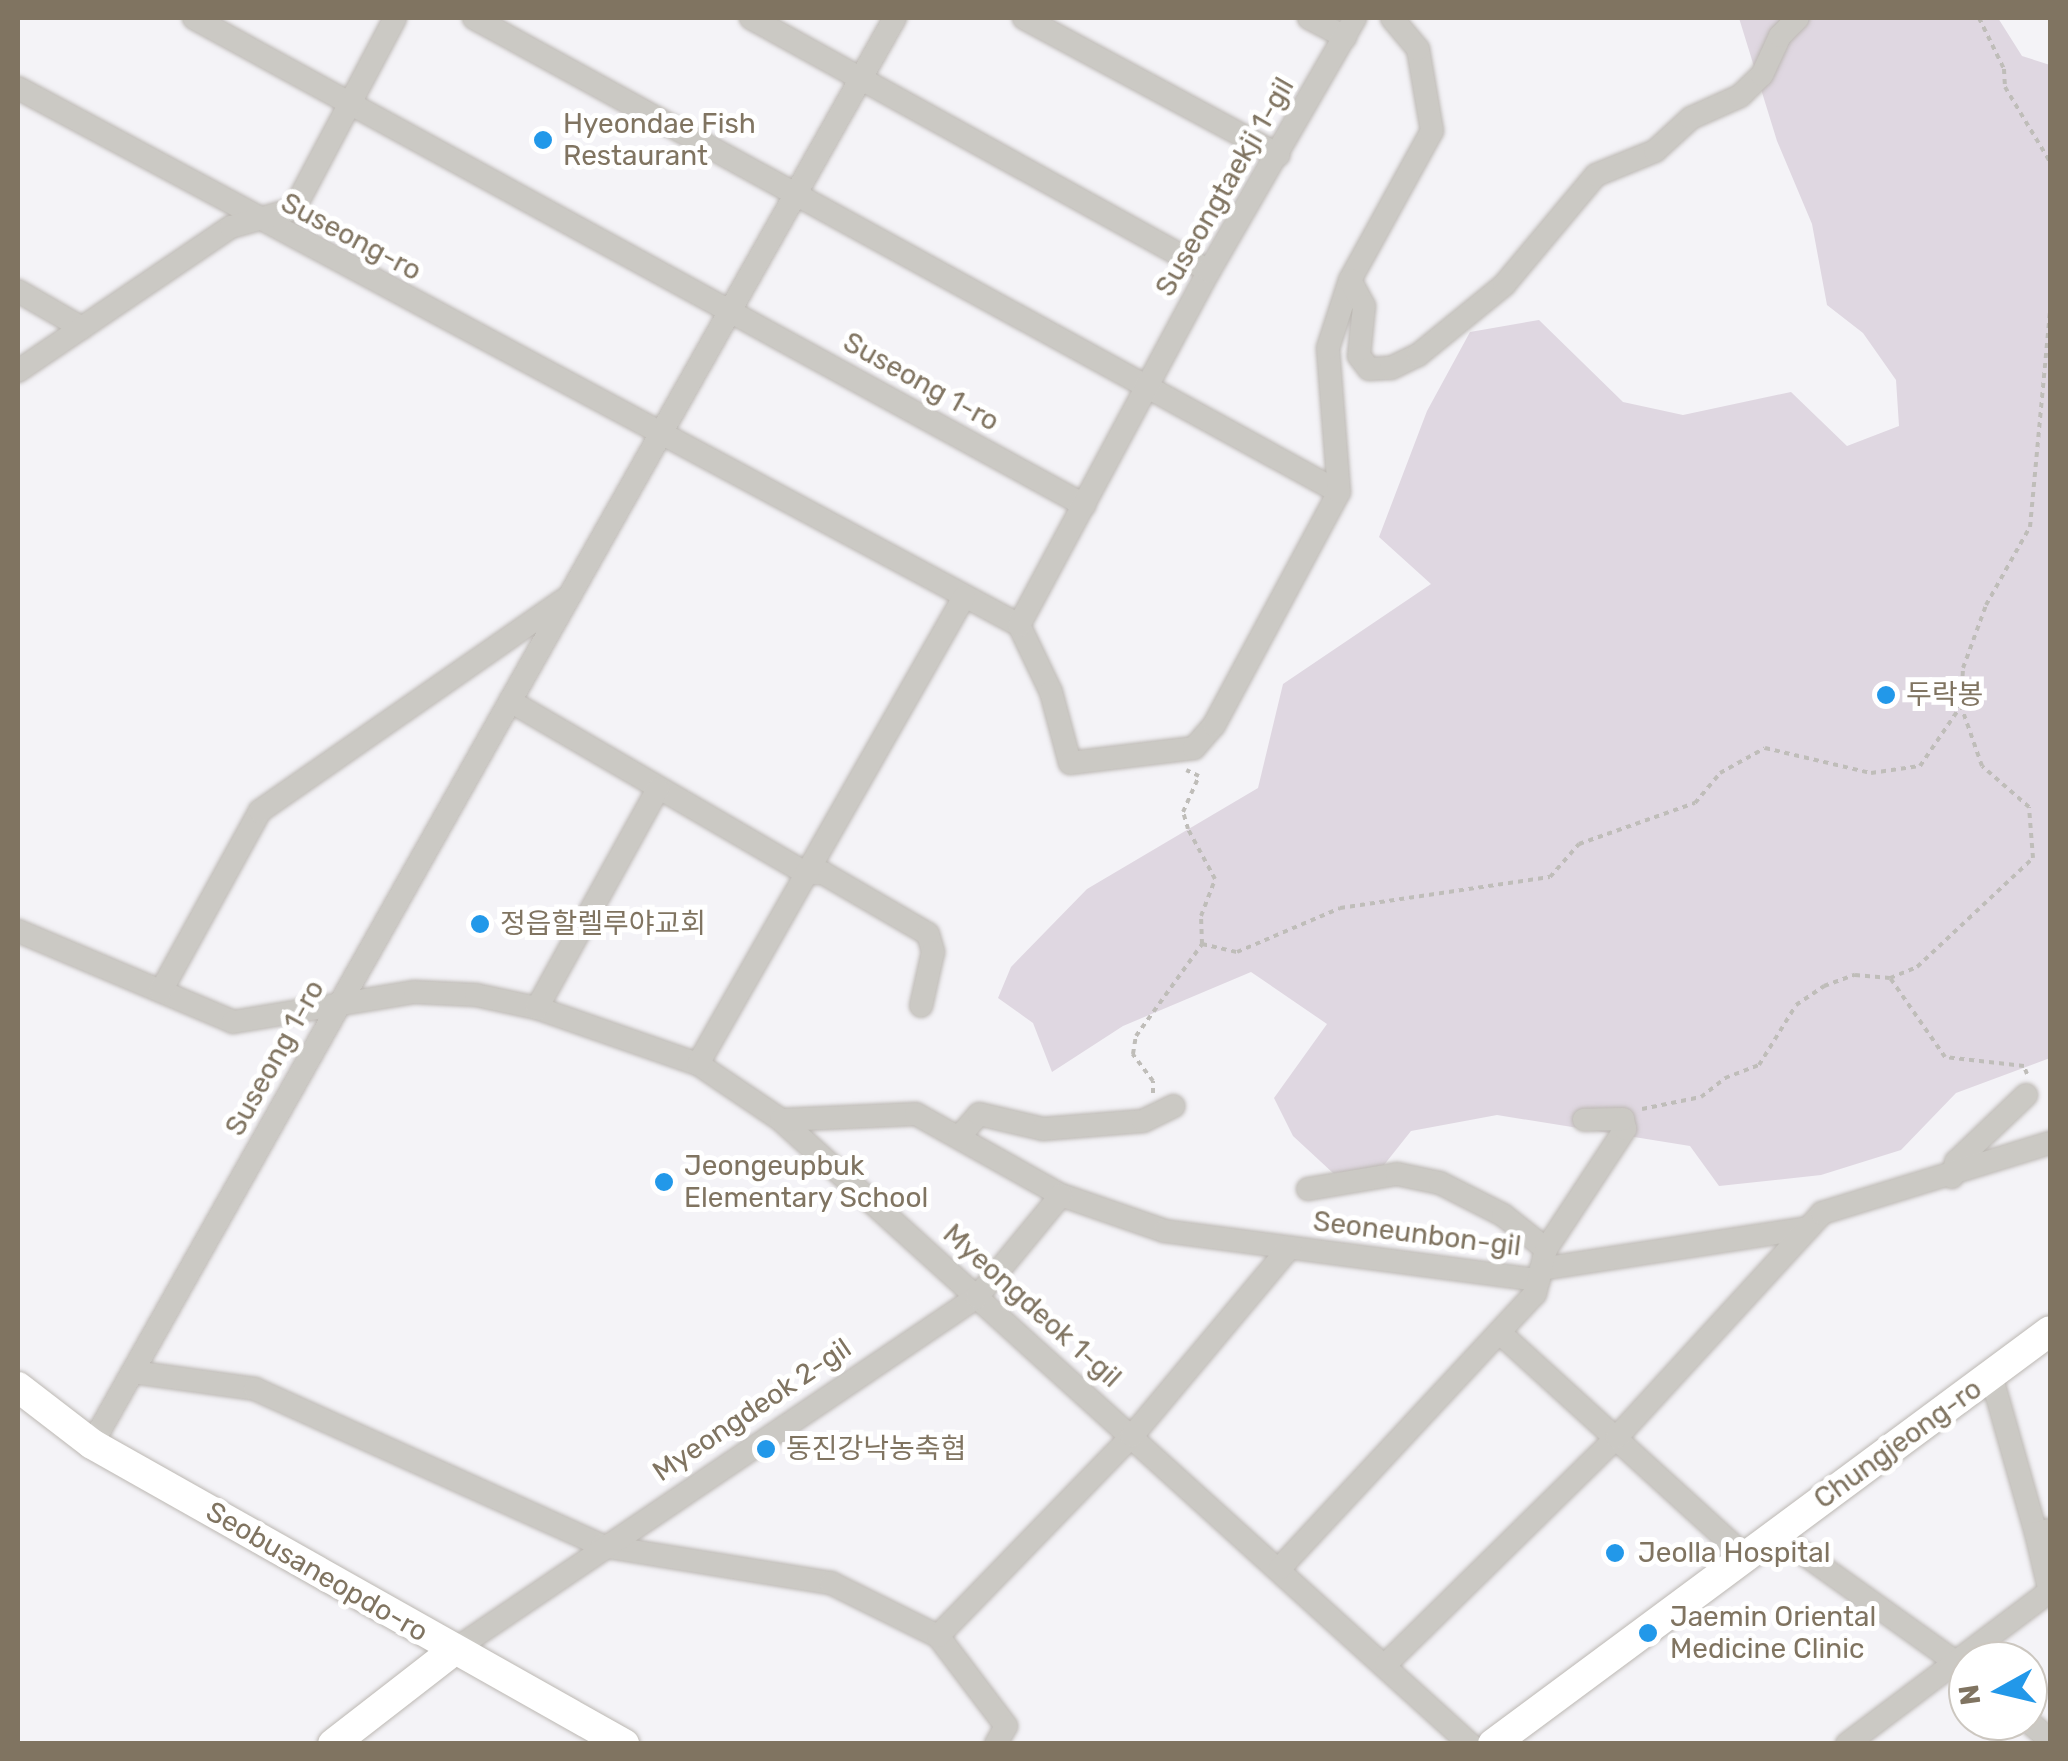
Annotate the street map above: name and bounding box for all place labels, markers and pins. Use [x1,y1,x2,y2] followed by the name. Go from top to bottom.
[563,107,756,173] place label: Hyeondae Fish Restaurant
[532,129,554,151] marker: Hyeondae Fish Restaurant
[1906,678,1983,712] place label: 두락봉
[1875,684,1897,706] marker: 두락봉
[500,907,706,941] place label: 정읍할렐루야교회
[469,913,491,935] marker: 정읍할렐루야교회
[684,1149,929,1215] place label: Jeongeupbuk Elementary School
[653,1171,675,1193] marker: Jeongeupbuk Elementary School
[786,1432,966,1466] place label: 동진강낙농축협
[755,1438,777,1460] marker: 동진강낙농축협
[1638,1536,1830,1570] place label: Jeolla Hospital
[1602,1540,1628,1566] marker: Jeolla Hospital
[1670,1600,1876,1666] place label: Jaemin Oriental Medicine Clinic
[1635,1620,1661,1646] marker: Jaemin Oriental Medicine Clinic

